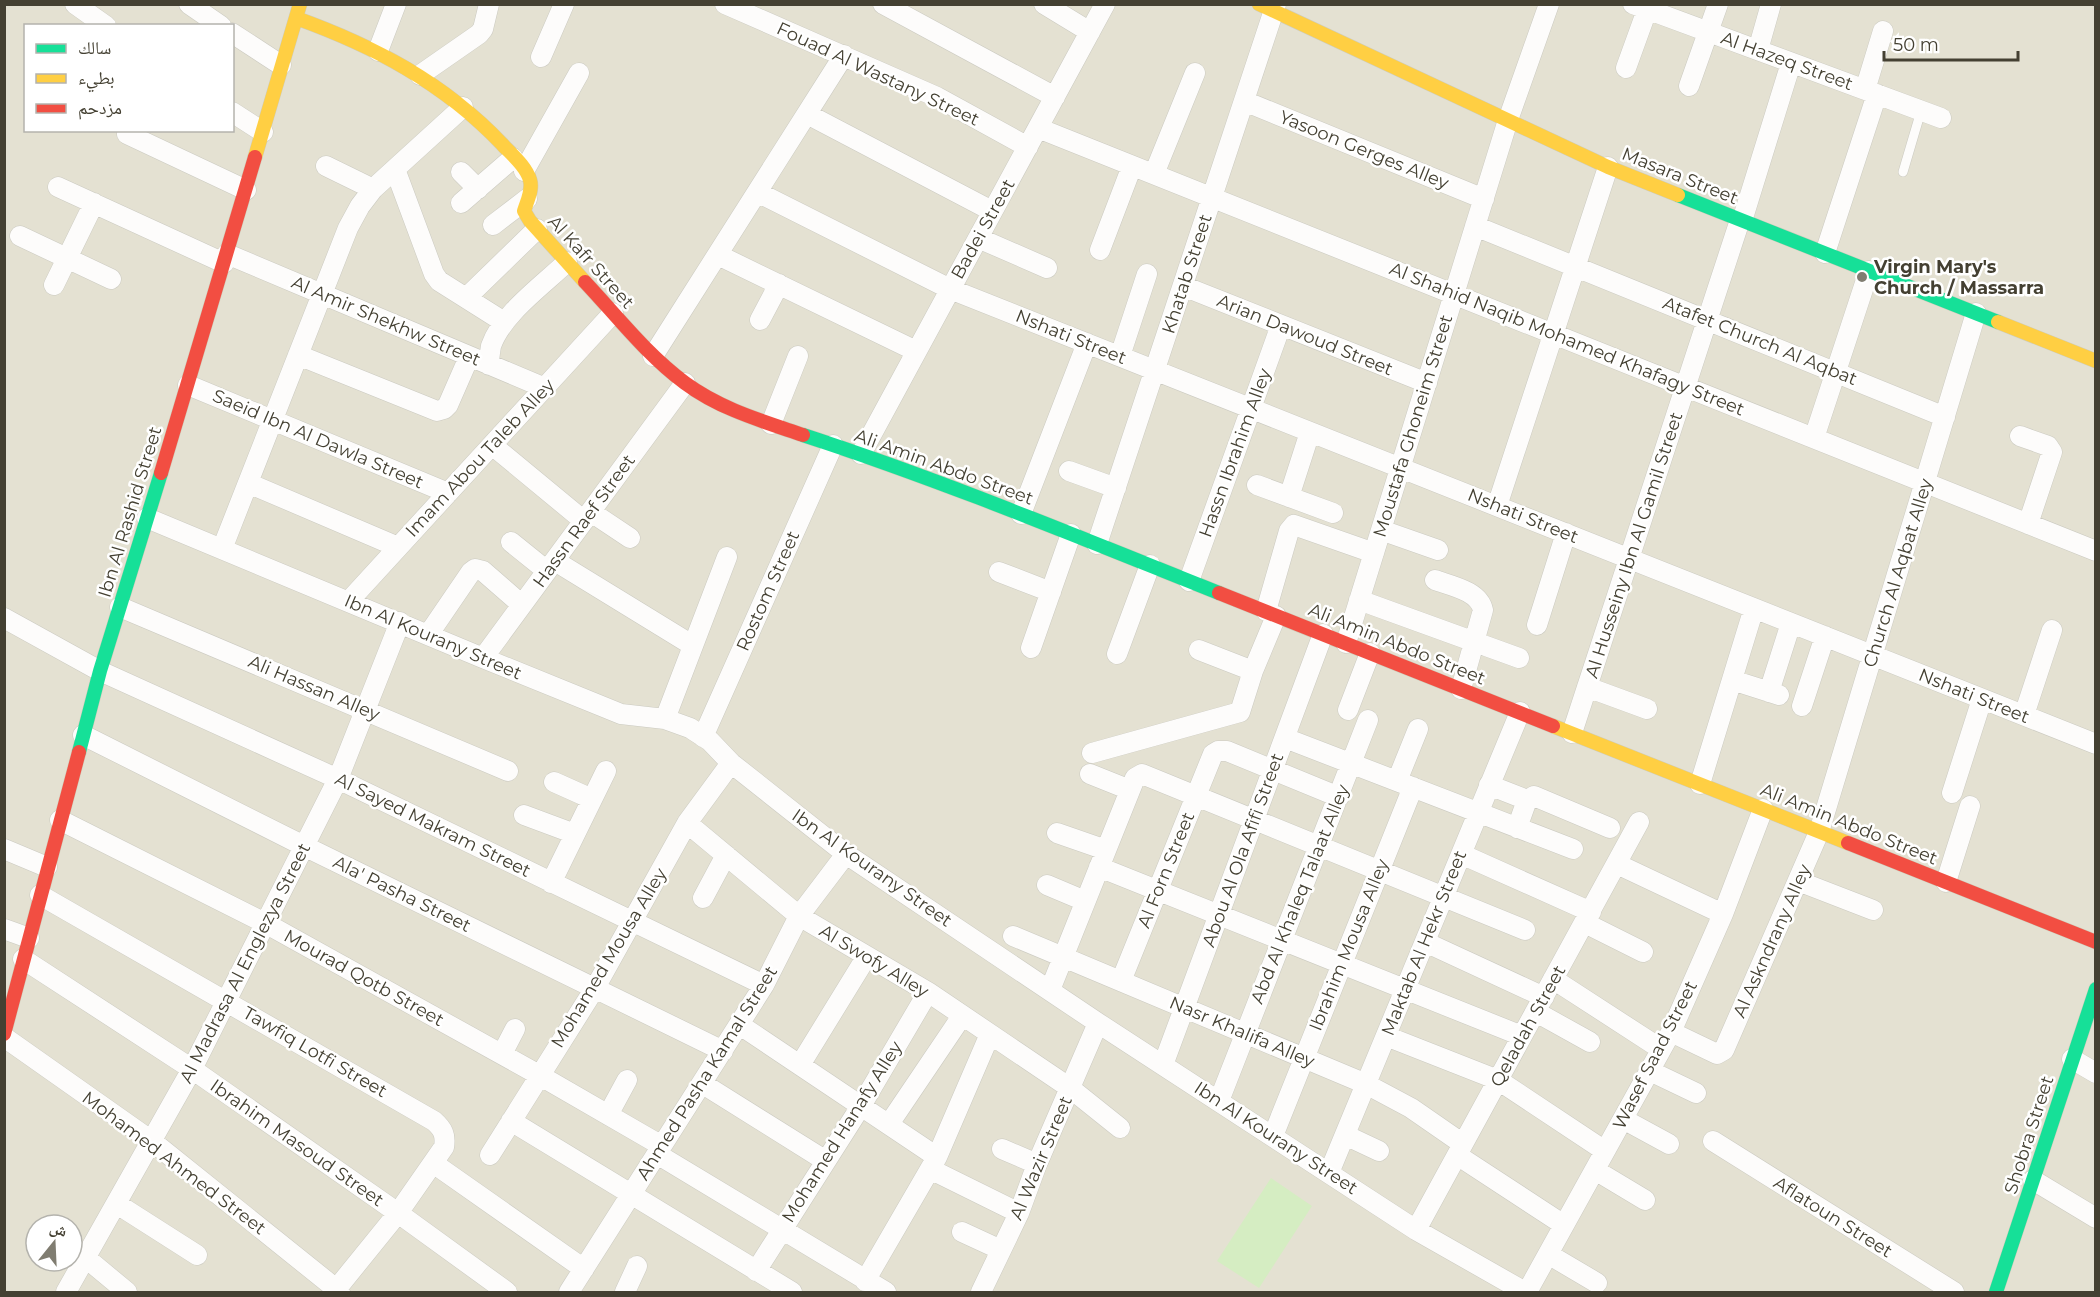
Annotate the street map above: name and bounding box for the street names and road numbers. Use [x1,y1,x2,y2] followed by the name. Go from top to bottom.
[773,17,983,131] street label: Fouad Al Wastany Street
[1718,27,1856,95] street label: Al Hazeq Street
[1276,106,1452,194] street label: Yasoon Gerges Alley
[1619,143,1741,209] street label: Masara Street
[946,175,1020,283] street label: Badei Street
[543,211,639,313] street label: Al Kafr Street
[1157,211,1217,337] street label: Khatab Street
[1386,257,1748,421] street label: Al Shahid Naqib Mohamed Khafagy Street
[288,271,484,371] street label: Al Amir Shekhw Street
[1214,290,1396,380] street label: Arian Dawoud Street
[1660,292,1860,390] street label: Atafet Church Al Aqbat
[1012,305,1130,369] street label: Nshati Street
[1369,312,1457,540] street label: Moustafa Ghoneim Street
[1194,365,1276,541] street label: Hassn Ibrahim Alley
[401,374,559,542] street label: Imam Abou Taleb Alley
[209,385,427,493] street label: Saeid Ibn Al Dawla Street
[1581,409,1687,681] street label: Al Husseiny Ibn Al Gamil Street
[94,424,166,600] street label: Ibn Al Rashid Street
[852,424,1036,510] street label: Ali Amin Abdo Street
[528,450,640,592] street label: Hassn Raef Street
[1859,476,1937,670] street label: Church Al Aqbat Alley
[1464,484,1582,548] street label: Nshati Street
[732,527,804,655] street label: Rostom Street
[341,590,525,684] street label: Ibn Al Kourany Street
[1305,598,1489,690] street label: Ali Amin Abdo Street
[245,650,383,726] street label: Ali Hassan Alley
[1915,664,2033,728] street label: Nshati Street
[1198,750,1288,950] street label: Abou Al Ola Afifi Street
[332,768,534,882] street label: Al Sayed Makram Street
[1757,778,1941,870] street label: Ali Amin Abdo Street
[1246,781,1354,1007] street label: Abd Al Khaleq Talaat Alley
[788,804,956,932] street label: Ibn Al Kourany Street
[1133,809,1199,931] street label: Al Forn Street
[175,839,315,1087] street label: Al Madrasa Al Englezya Street
[1377,847,1471,1039] street label: Maktab Al Hekr Street
[329,851,475,937] street label: Ala' Pasha Street
[1304,856,1394,1034] street label: Ibrahim Mousa Alley
[1728,861,1816,1021] street label: Al Askndrany Alley
[547,864,672,1052] street label: Mohamed Mousa Alley
[815,920,933,1002] street label: Al Swofy Alley
[280,925,448,1031] street label: Mourad Qotb Street
[1486,961,1570,1091] street label: Qeladah Street
[632,962,782,1184] street label: Ahmed Pasha Kamal Street
[1608,977,1702,1133] street label: Wasef Saad Street
[1166,991,1318,1073] street label: Nasr Khalifa Alley
[239,1002,391,1102] street label: Tawfiq Lotfi Street
[777,1037,907,1227] street label: Mohamed Hanafy Alley
[2000,1073,2058,1197] street label: Shobra Street
[206,1075,388,1211] street label: Ibrahim Masoud Street
[1190,1077,1362,1199] street label: Ibn Al Kourany Street
[78,1087,270,1239] street label: Mohamed Ahmed Street
[1005,1093,1077,1223] street label: Al Wazir Street
[1769,1172,1897,1262] street label: Aflatoun Street

